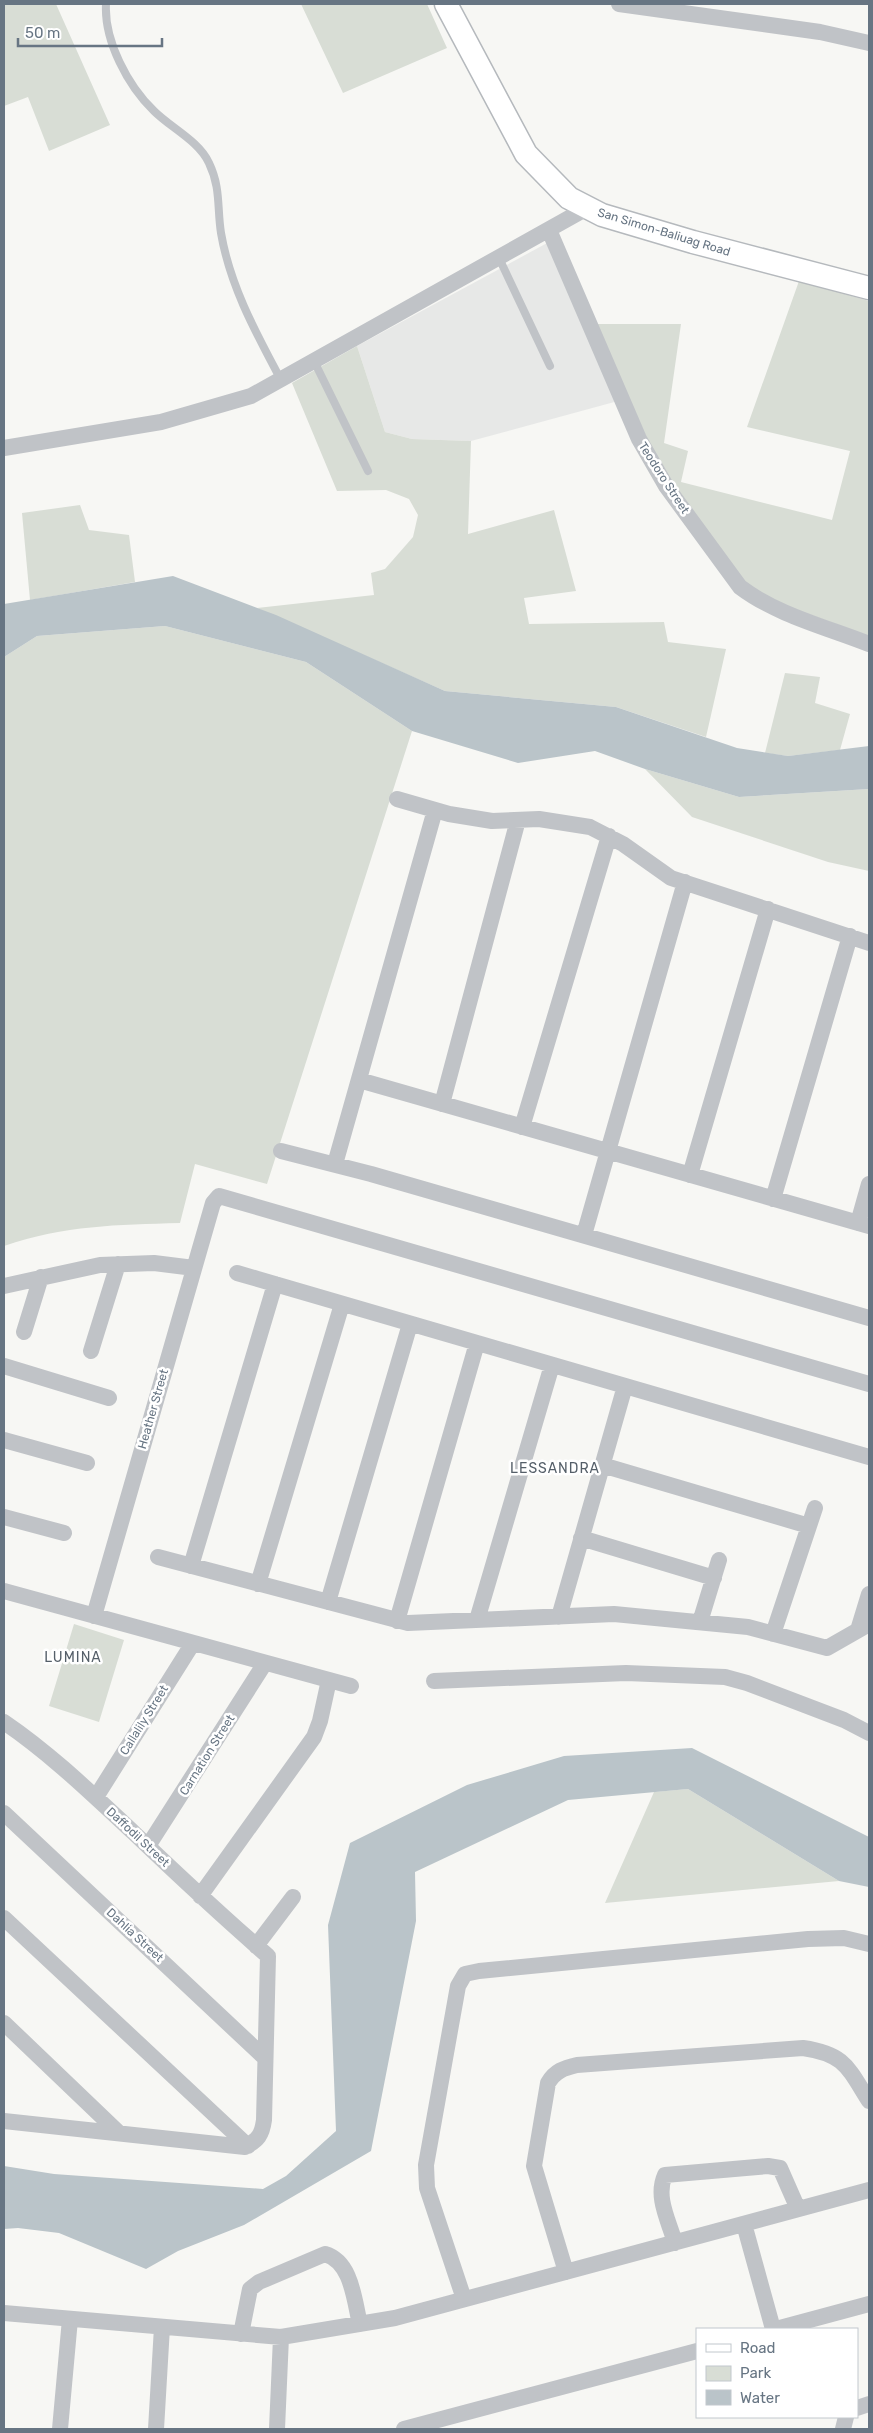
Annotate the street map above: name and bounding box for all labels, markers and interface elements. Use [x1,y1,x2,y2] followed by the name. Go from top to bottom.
[18,15,161,47] scale bar
[25,24,60,42] text: 50 m
[596,205,732,259] street label: San Simon-Baliuag Road
[636,440,692,517] street label: Teodoro Street
[135,1367,171,1451] street label: Heather Street
[510,1460,600,1477] district label: LESSANDRA
[44,1649,102,1666] district label: LUMINA
[117,1682,171,1758] street label: Callalily Street
[177,1712,238,1798] street label: Carnation Street
[104,1804,172,1870] street label: Daffodil Street
[104,1905,166,1965] street label: Dahlia Street
[696,2328,858,2418] legend
[740,2339,776,2357] text: Road
[740,2364,771,2382] text: Park
[740,2389,780,2407] text: Water

